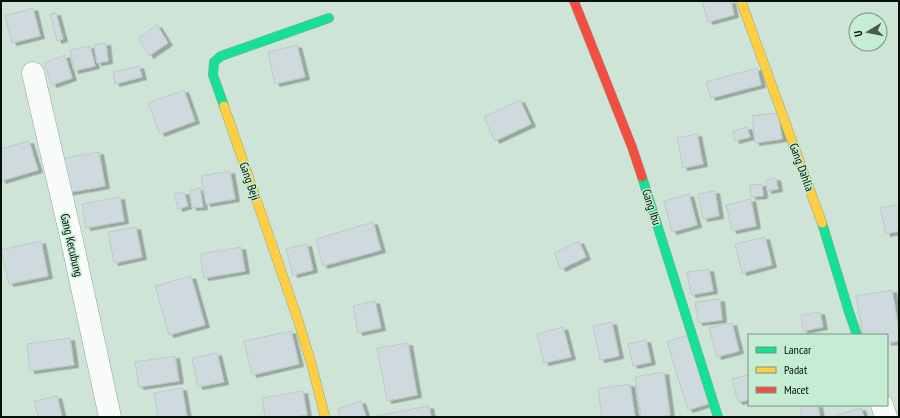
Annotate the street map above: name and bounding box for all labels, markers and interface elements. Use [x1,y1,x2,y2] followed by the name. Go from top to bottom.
[848,12,888,52] north arrow
[851,29,866,38] text: U
[786,141,818,193] street label: Gang Dahlia
[236,160,264,202] street label: Gang Beji
[639,187,665,227] street label: Gang Ibu
[57,212,87,278] street label: Gang Kecubung
[748,334,888,406] legend
[784,342,812,357] text: Lancar
[784,362,808,377] text: Padat
[784,382,809,397] text: Macet

